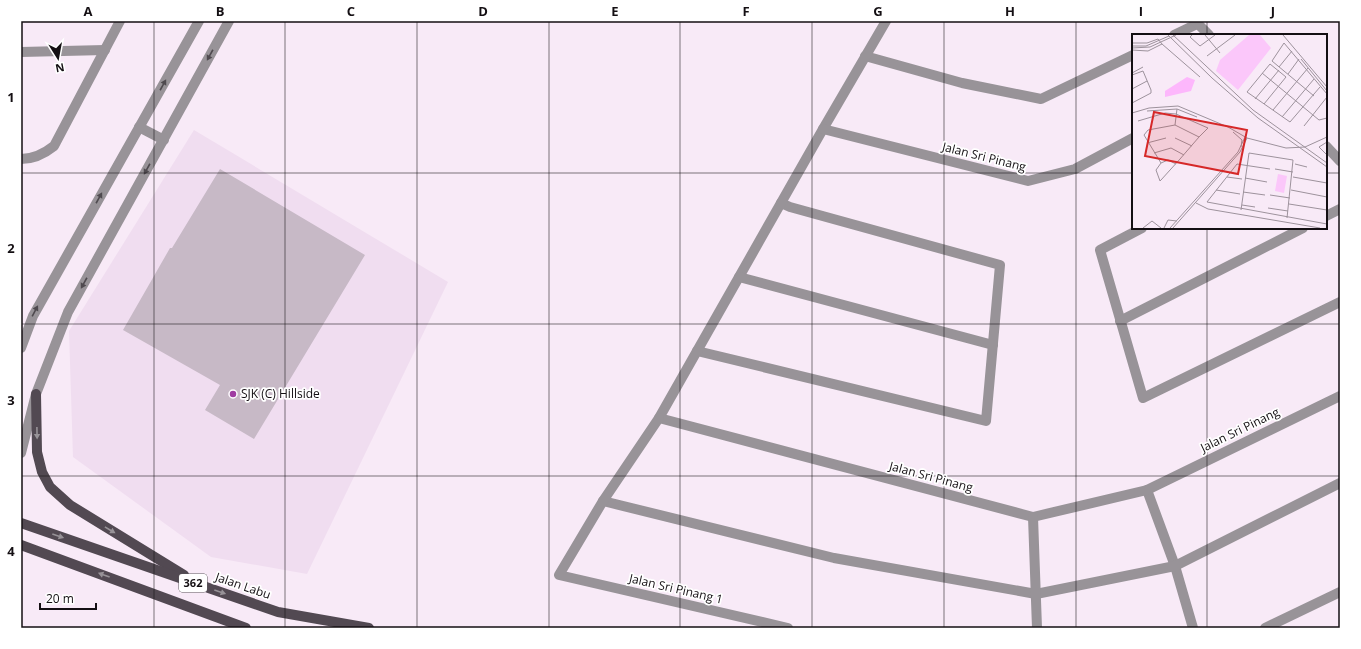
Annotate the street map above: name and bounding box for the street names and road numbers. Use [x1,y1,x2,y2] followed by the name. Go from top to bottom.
[939,138,1028,175] street label: Jalan Sri Pinang
[1197,403,1283,456] street label: Jalan Sri Pinang
[886,457,975,496] street label: Jalan Sri Pinang
[212,568,273,603] street label: Jalan Labu
[627,569,725,608] street label: Jalan Sri Pinang 1
[179,574,207,592] road number: 362

